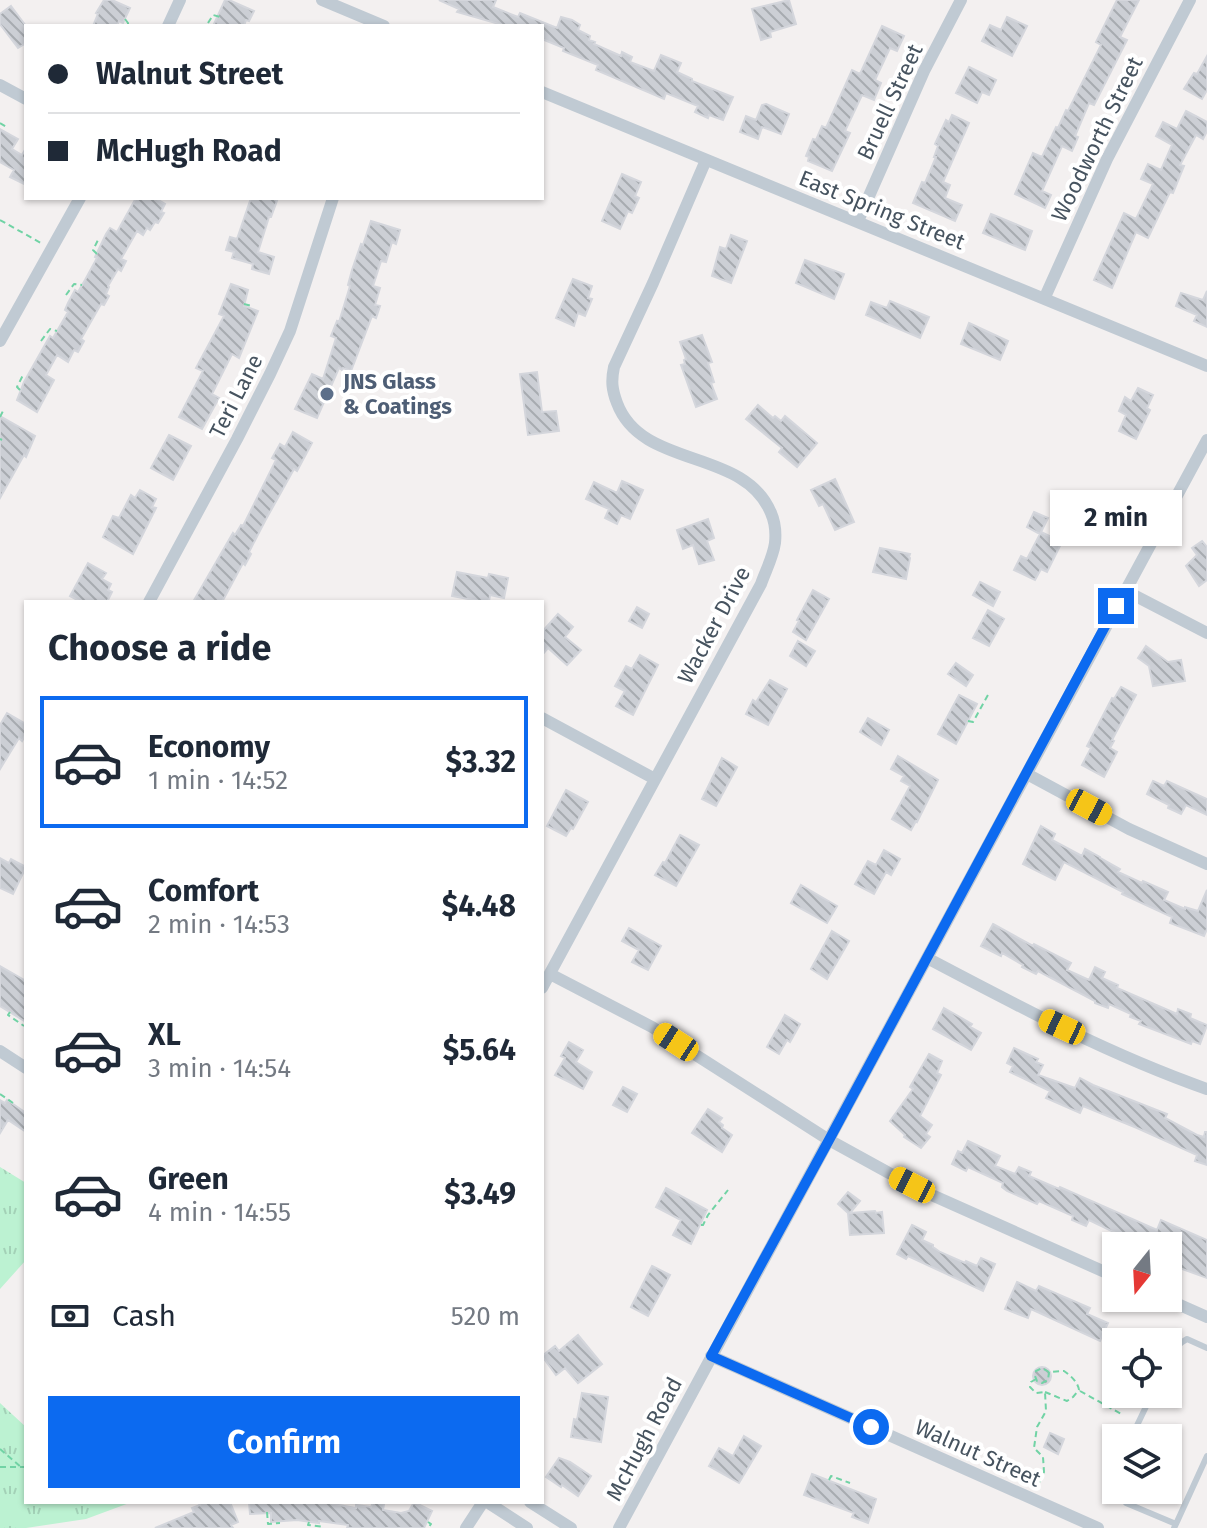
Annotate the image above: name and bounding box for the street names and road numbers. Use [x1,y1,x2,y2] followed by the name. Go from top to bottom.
[851,40,929,164] street label: Bruell Street
[1045,52,1149,226] street label: Woodworth Street
[795,164,969,256] street label: East Spring Street
[203,350,269,442] street label: Teri Lane
[672,562,756,688] street label: Wacker Drive
[600,1372,688,1506] street label: McHugh Road
[911,1413,1045,1493] street label: Walnut Street

